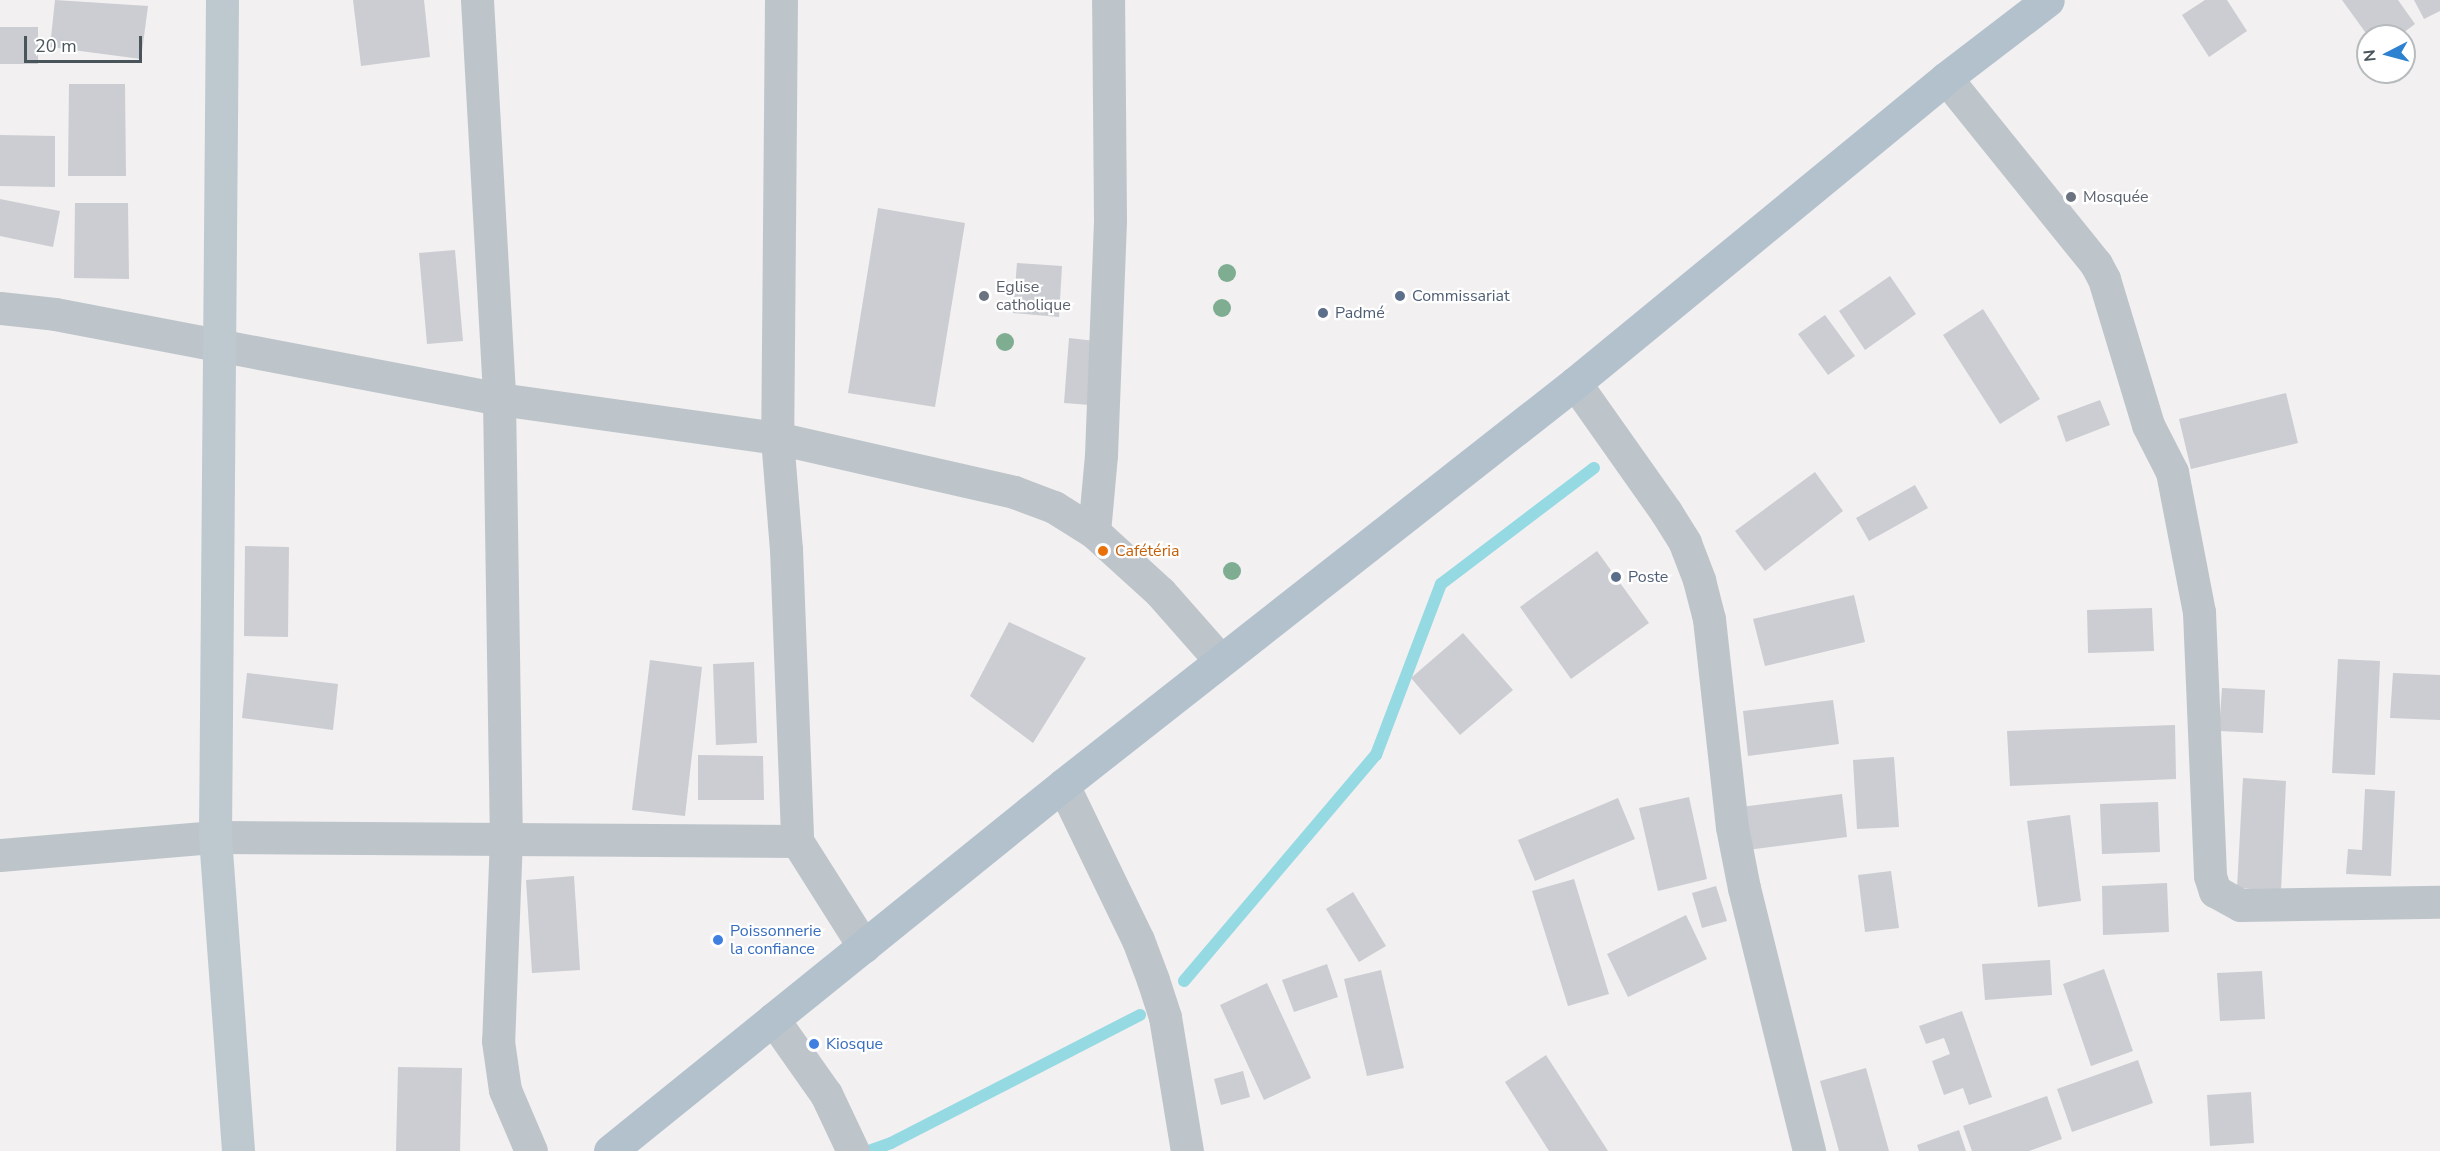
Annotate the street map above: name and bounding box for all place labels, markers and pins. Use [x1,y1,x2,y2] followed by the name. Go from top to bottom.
[2083,187,2149,207] place label: Mosquée
[2064,190,2078,204] marker: Mosquée
[996,277,1071,315] place label: Eglise catholique
[1412,286,1510,306] place label: Commissariat
[977,289,991,303] marker: Eglise catholique
[1393,289,1407,303] marker: Commissariat
[1335,303,1385,323] place label: Padmé
[1316,306,1330,320] marker: Padmé
[1115,541,1180,561] place label: Cafétéria
[1096,544,1110,558] marker: Cafétéria
[1628,567,1668,587] place label: Poste
[1609,570,1623,584] marker: Poste
[730,921,821,959] place label: Poissonnerie la confiance
[711,933,725,947] marker: Poissonnerie la confiance
[826,1034,883,1054] place label: Kiosque
[807,1037,821,1051] marker: Kiosque

